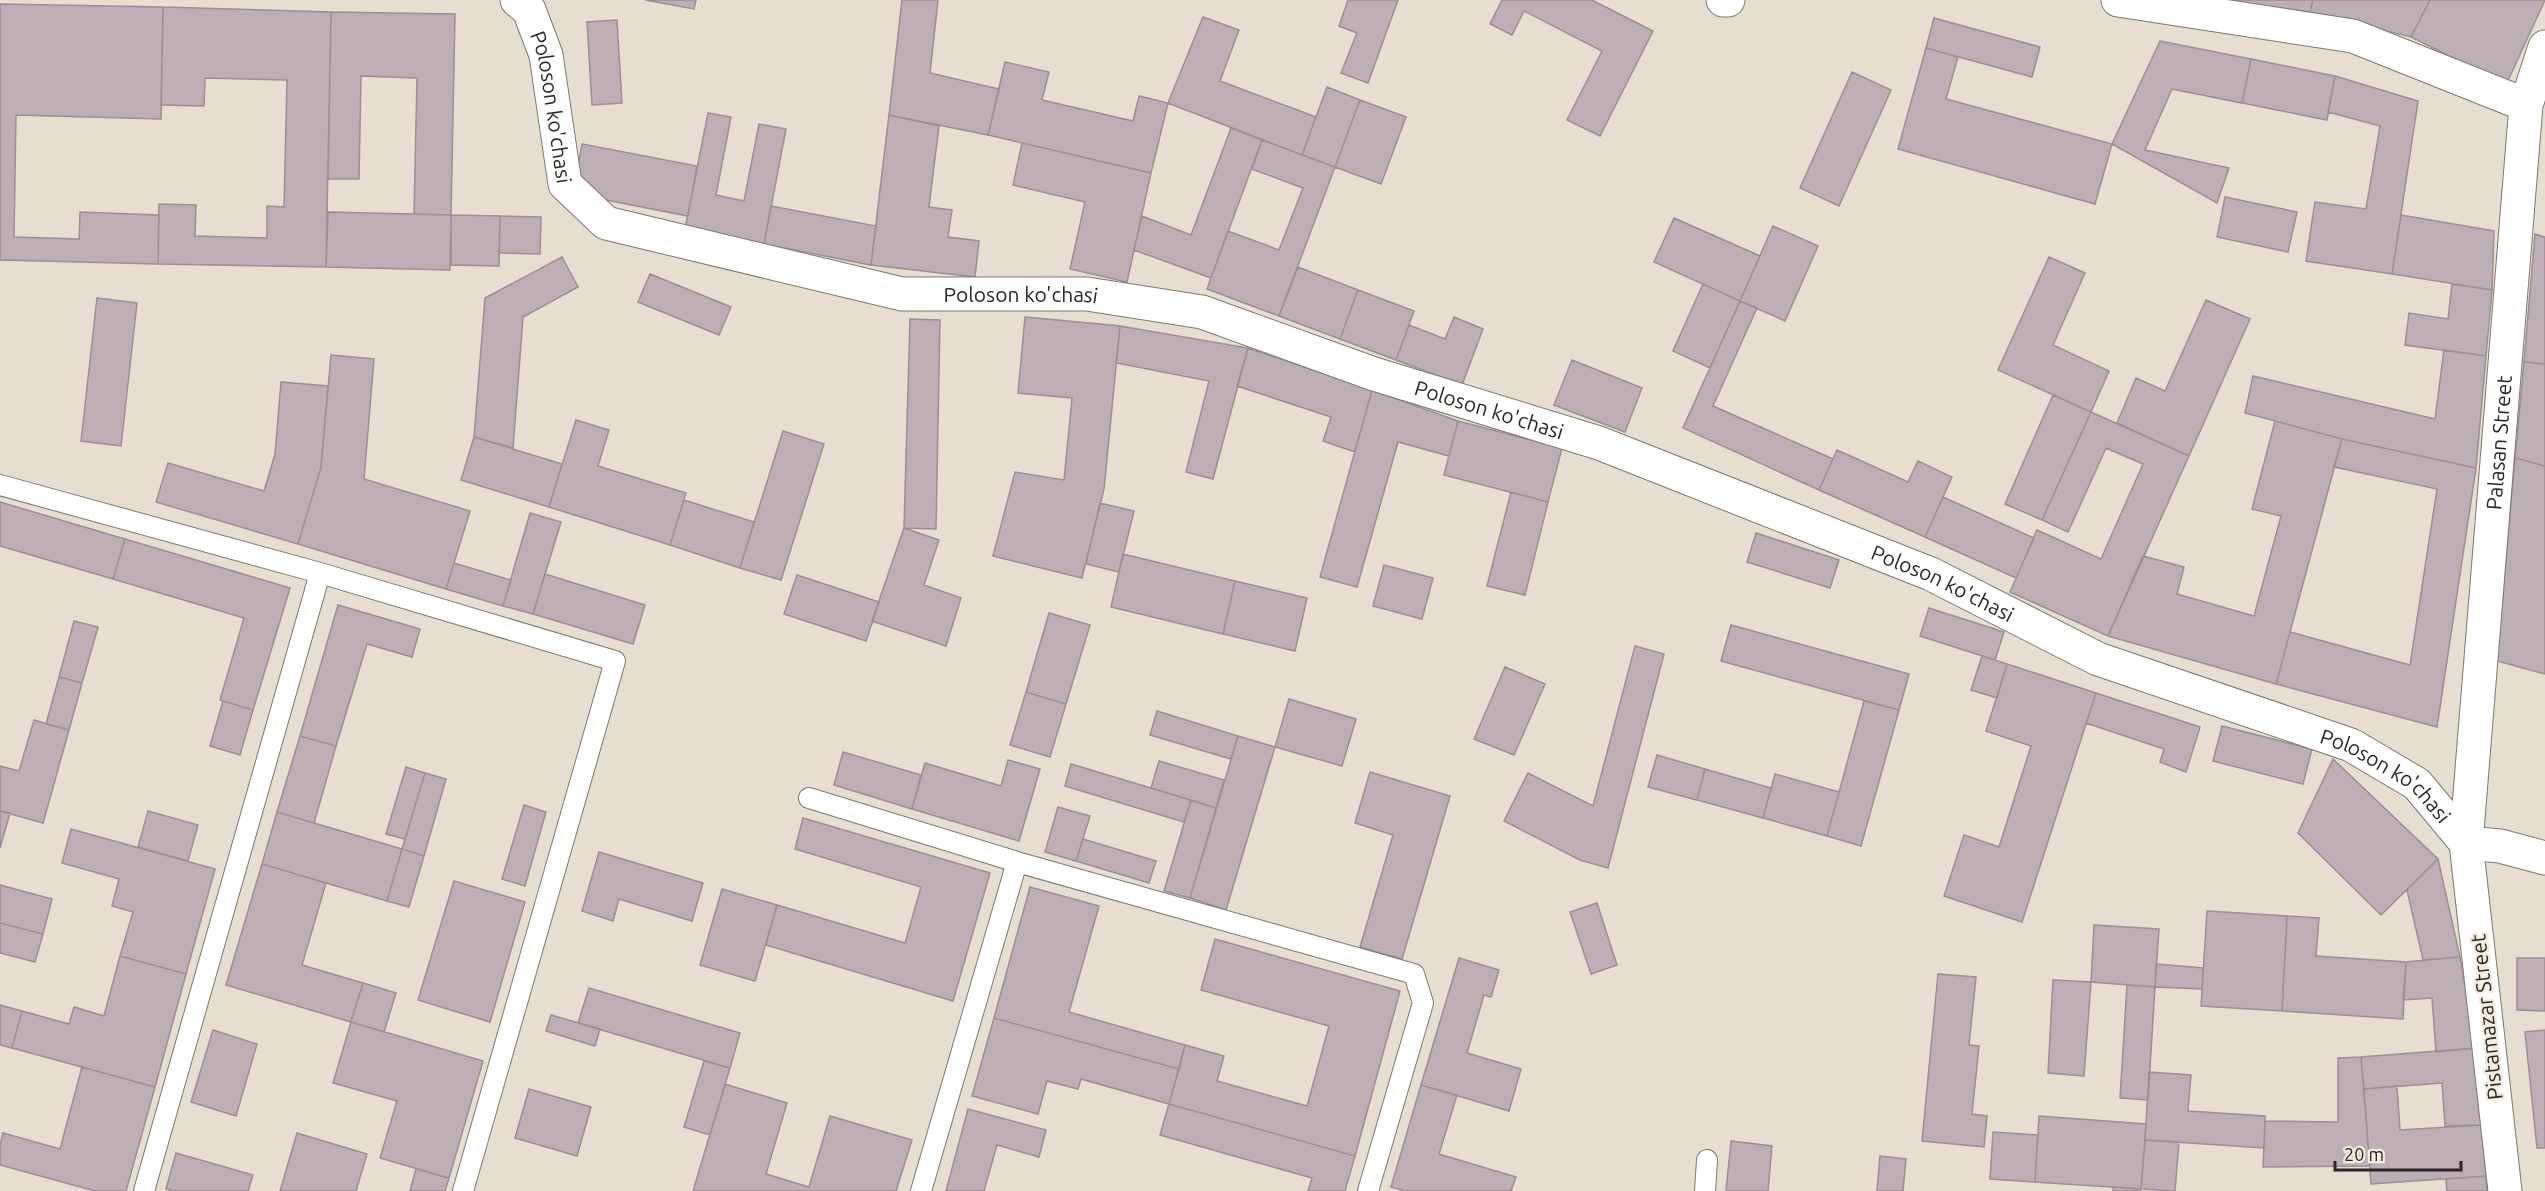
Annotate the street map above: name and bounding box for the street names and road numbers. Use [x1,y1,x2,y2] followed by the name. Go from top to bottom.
[526,27,577,185] street label: Poloson ko'chasi
[944,282,1100,308] street label: Poloson ko'chasi
[2481,374,2516,511] street label: Palasan Street
[1412,375,1567,444] street label: Poloson ko'chasi
[1868,540,2018,626] street label: Poloson ko'chasi
[2317,724,2456,827] street label: Poloson ko'chasi
[2465,933,2507,1101] street label: Pistamazar Street

